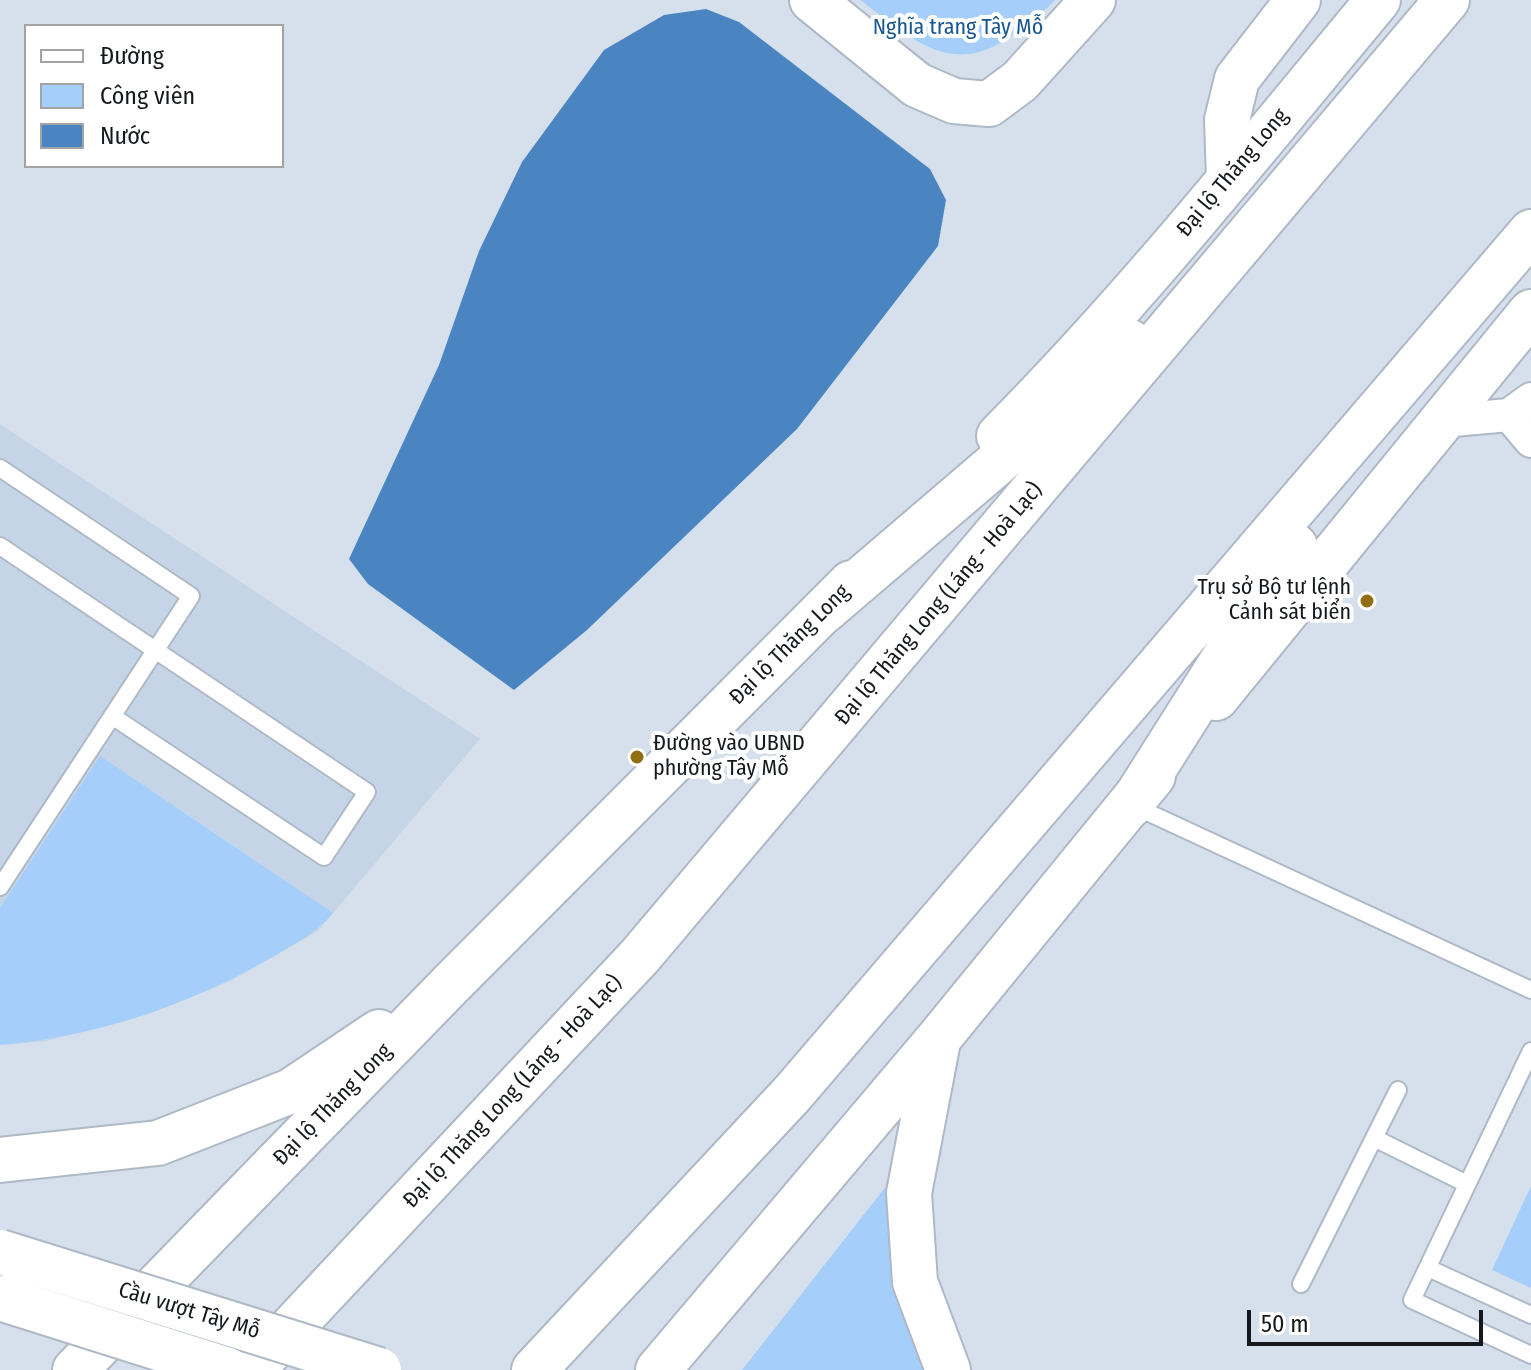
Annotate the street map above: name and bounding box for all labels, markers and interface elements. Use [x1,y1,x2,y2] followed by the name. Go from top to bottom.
[873,15,1043,41] park label: Nghĩa trang Tây Mỗ
[24,24,284,168] legend
[100,42,164,70] text: Đường
[100,82,195,110] text: Công viên
[1172,104,1294,242] street label: Đại lộ Thăng Long
[100,122,150,150] text: Nước
[830,477,1048,731] street label: Đại lộ Thăng Long (Láng - Hoà Lạc)
[1198,575,1351,626] place label: Trụ sở Bộ tư lệnh Cảnh sát biển
[724,579,856,711] street label: Đại lộ Thăng Long
[1358,592,1376,610] marker: Trụ sở Bộ tư lệnh Cảnh sát biển
[653,731,805,782] place label: Đường vào UBND phường Tây Mỗ
[628,748,646,766] marker: Đường vào UBND phường Tây Mỗ
[398,970,628,1214] street label: Đại lộ Thăng Long (Láng - Hoà Lạc)
[268,1039,398,1171] street label: Đại lộ Thăng Long
[115,1277,263,1345] street label: Cầu vượt Tây Mỗ
[1251,1294,1487,1344] scale bar
[1261,1310,1309,1338] text: 50 m

